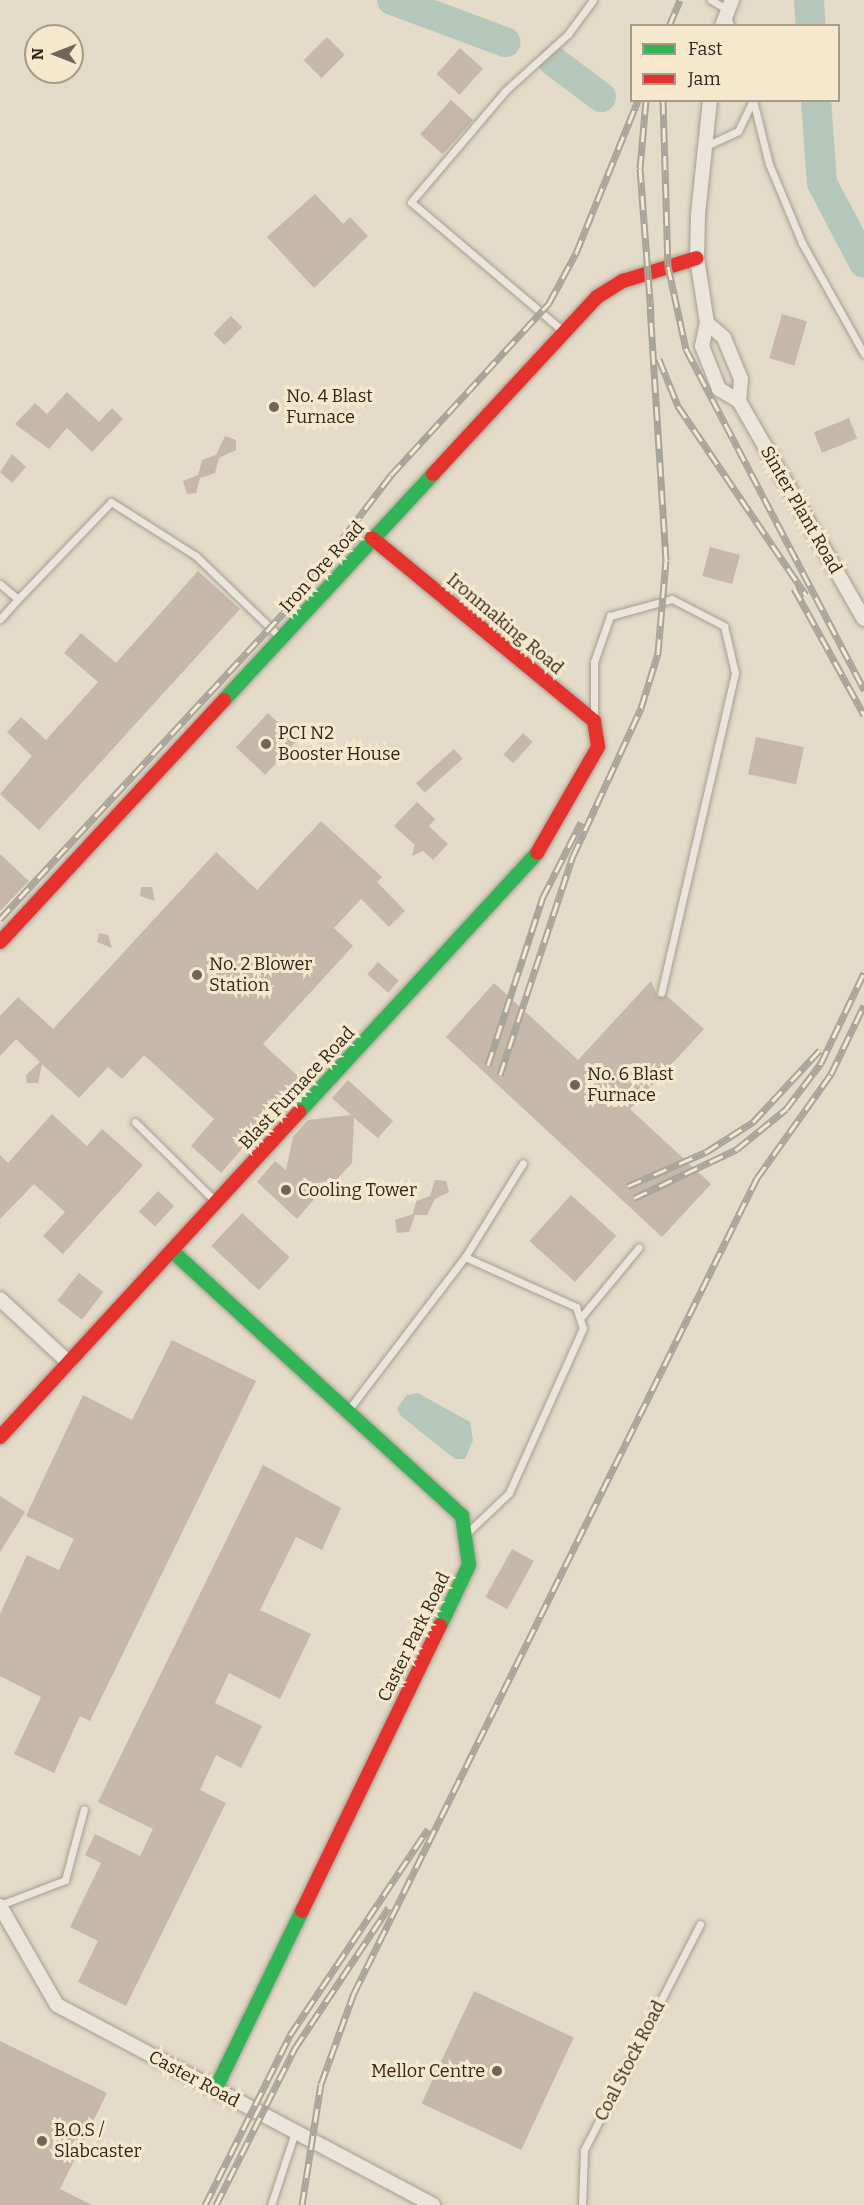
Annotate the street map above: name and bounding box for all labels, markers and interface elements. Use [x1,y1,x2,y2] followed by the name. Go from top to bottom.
[24,24,84,84] north arrow
[630,24,840,102] legend
[688,38,723,60] text: Fast
[28,48,47,60] text: N
[688,68,721,90] text: Jam
[286,386,373,428] place label: No. 4 Blast Furnace
[267,400,281,414] marker: No. 4 Blast Furnace
[756,442,846,578] street label: Sinter Plant Road
[275,517,369,617] street label: Iron Ore Road
[442,569,568,679] street label: Ironmaking Road
[278,723,400,766] place label: PCI N2 Booster House
[259,737,273,751] marker: PCI N2 Booster House
[209,954,312,996] place label: No. 2 Blower Station
[190,968,204,982] marker: No. 2 Blower Station
[235,1022,359,1154] street label: Blast Furnace Road
[587,1064,674,1106] place label: No. 6 Blast Furnace
[568,1078,582,1092] marker: No. 6 Blast Furnace
[298,1179,417,1201] place label: Cooling Tower
[279,1183,293,1197] marker: Cooling Tower
[373,1569,455,1705] street label: Caster Park Road
[590,1997,670,2125] street label: Coal Stock Road
[145,2046,243,2112] street label: Caster Road
[371,2060,485,2082] place label: Mellor Centre
[490,2064,504,2078] marker: Mellor Centre
[54,2120,141,2162] place label: B.O.S / Slabcaster
[35,2134,49,2148] marker: B.O.S / Slabcaster

